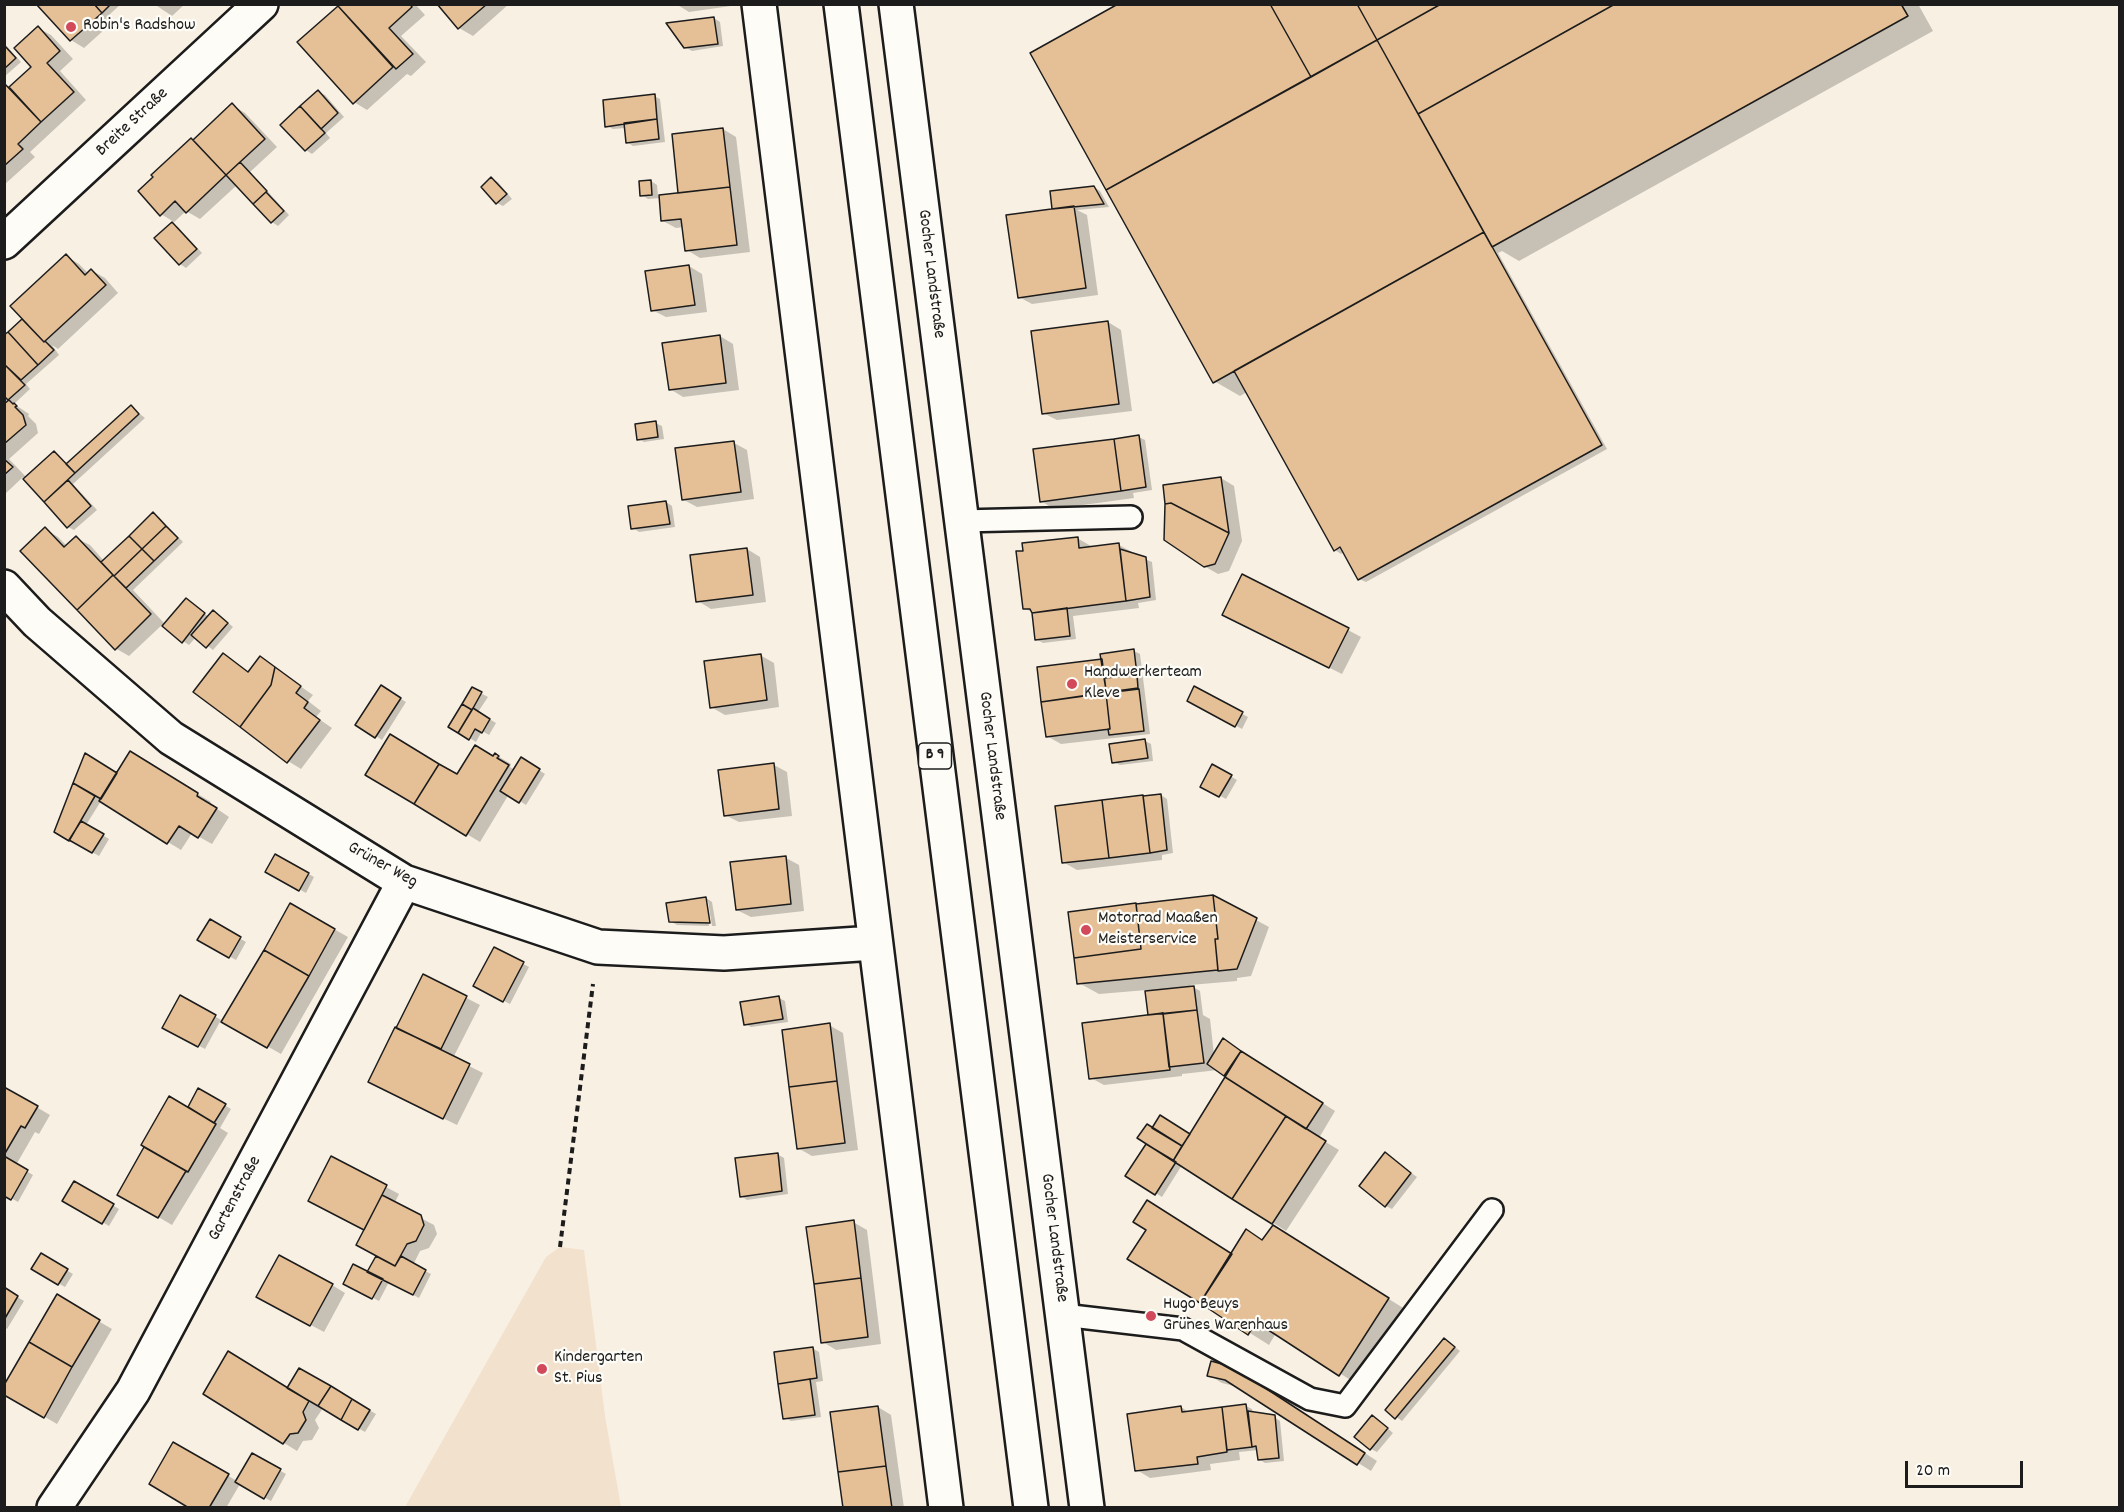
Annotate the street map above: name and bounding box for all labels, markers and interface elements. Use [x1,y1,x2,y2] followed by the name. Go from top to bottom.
[83,16,195,38] place label: Robin's Radshow
[64,20,78,34] marker: Robin's Radshow
[92,84,174,162] street label: Breite Straße
[911,208,949,340] street label: Gocher Landstraße
[1084,663,1202,706] place label: Handwerkerteam Kleve
[1065,677,1079,691] marker: Handwerkerteam Kleve
[972,690,1010,822] street label: Gocher Landstraße
[918,743,952,769] road number: B 9
[343,838,421,894] street label: Grüner Weg
[1098,909,1218,952] place label: Motorrad Maaßen Meisterservice
[1079,923,1093,937] marker: Motorrad Maaßen Meisterservice
[205,1153,267,1245] street label: Gartenstraße
[1034,1172,1072,1304] street label: Gocher Landstraße
[1163,1295,1288,1338] place label: Hugo Beuys Grünes Warenhaus
[1144,1309,1158,1323] marker: Hugo Beuys Grünes Warenhaus
[554,1348,643,1390] place label: Kindergarten St. Pius
[535,1362,549,1376] marker: Kindergarten St. Pius
[1908,1449,2026,1487] scale bar
[1916,1459,1950,1484] text: 20 m

